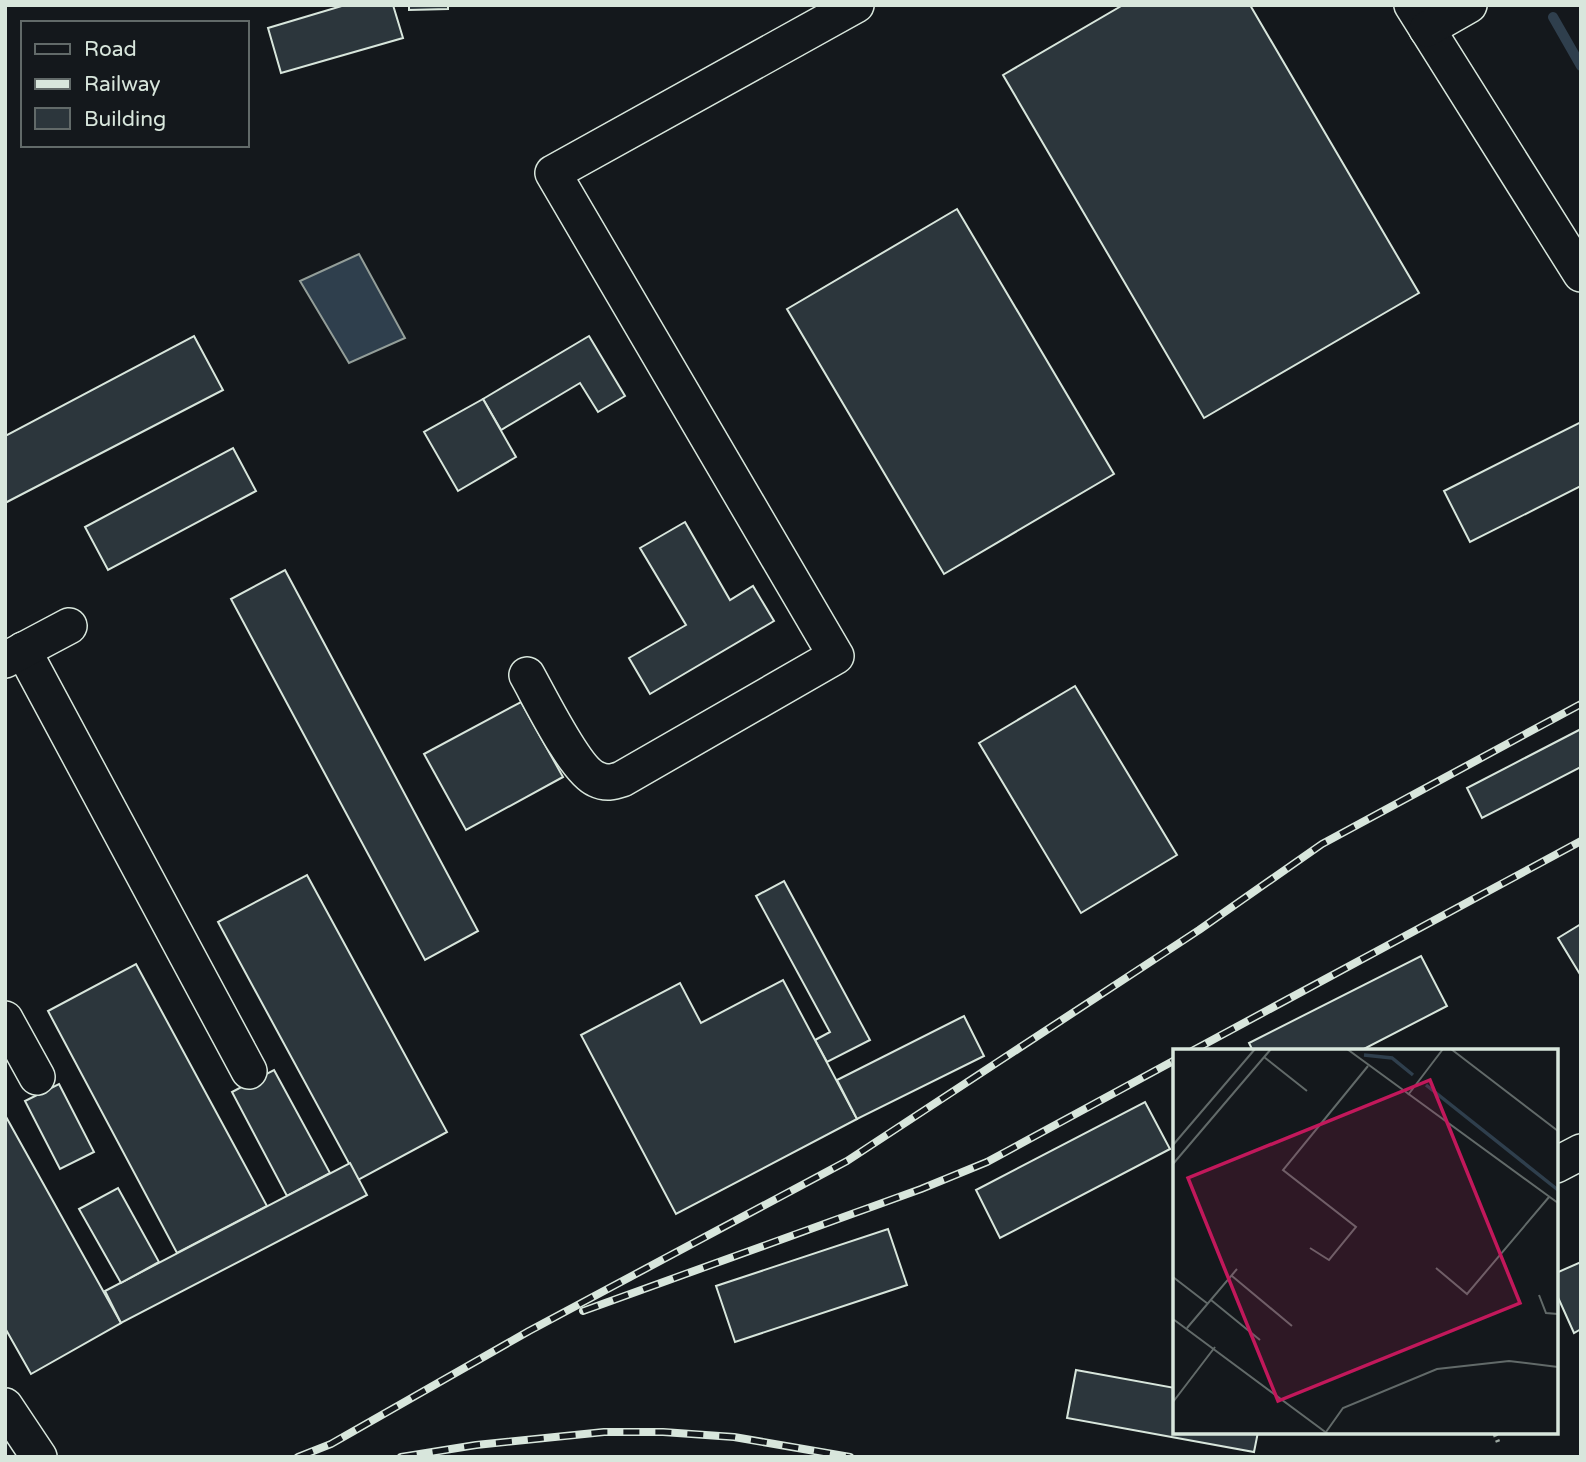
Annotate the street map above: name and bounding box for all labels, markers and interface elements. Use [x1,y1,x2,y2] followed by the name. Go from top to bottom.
[21,21,248,147] legend
[84,37,137,62] text: Road
[84,72,161,97] text: Railway
[84,107,166,132] text: Building
[1173,1049,1558,1434] inset map

